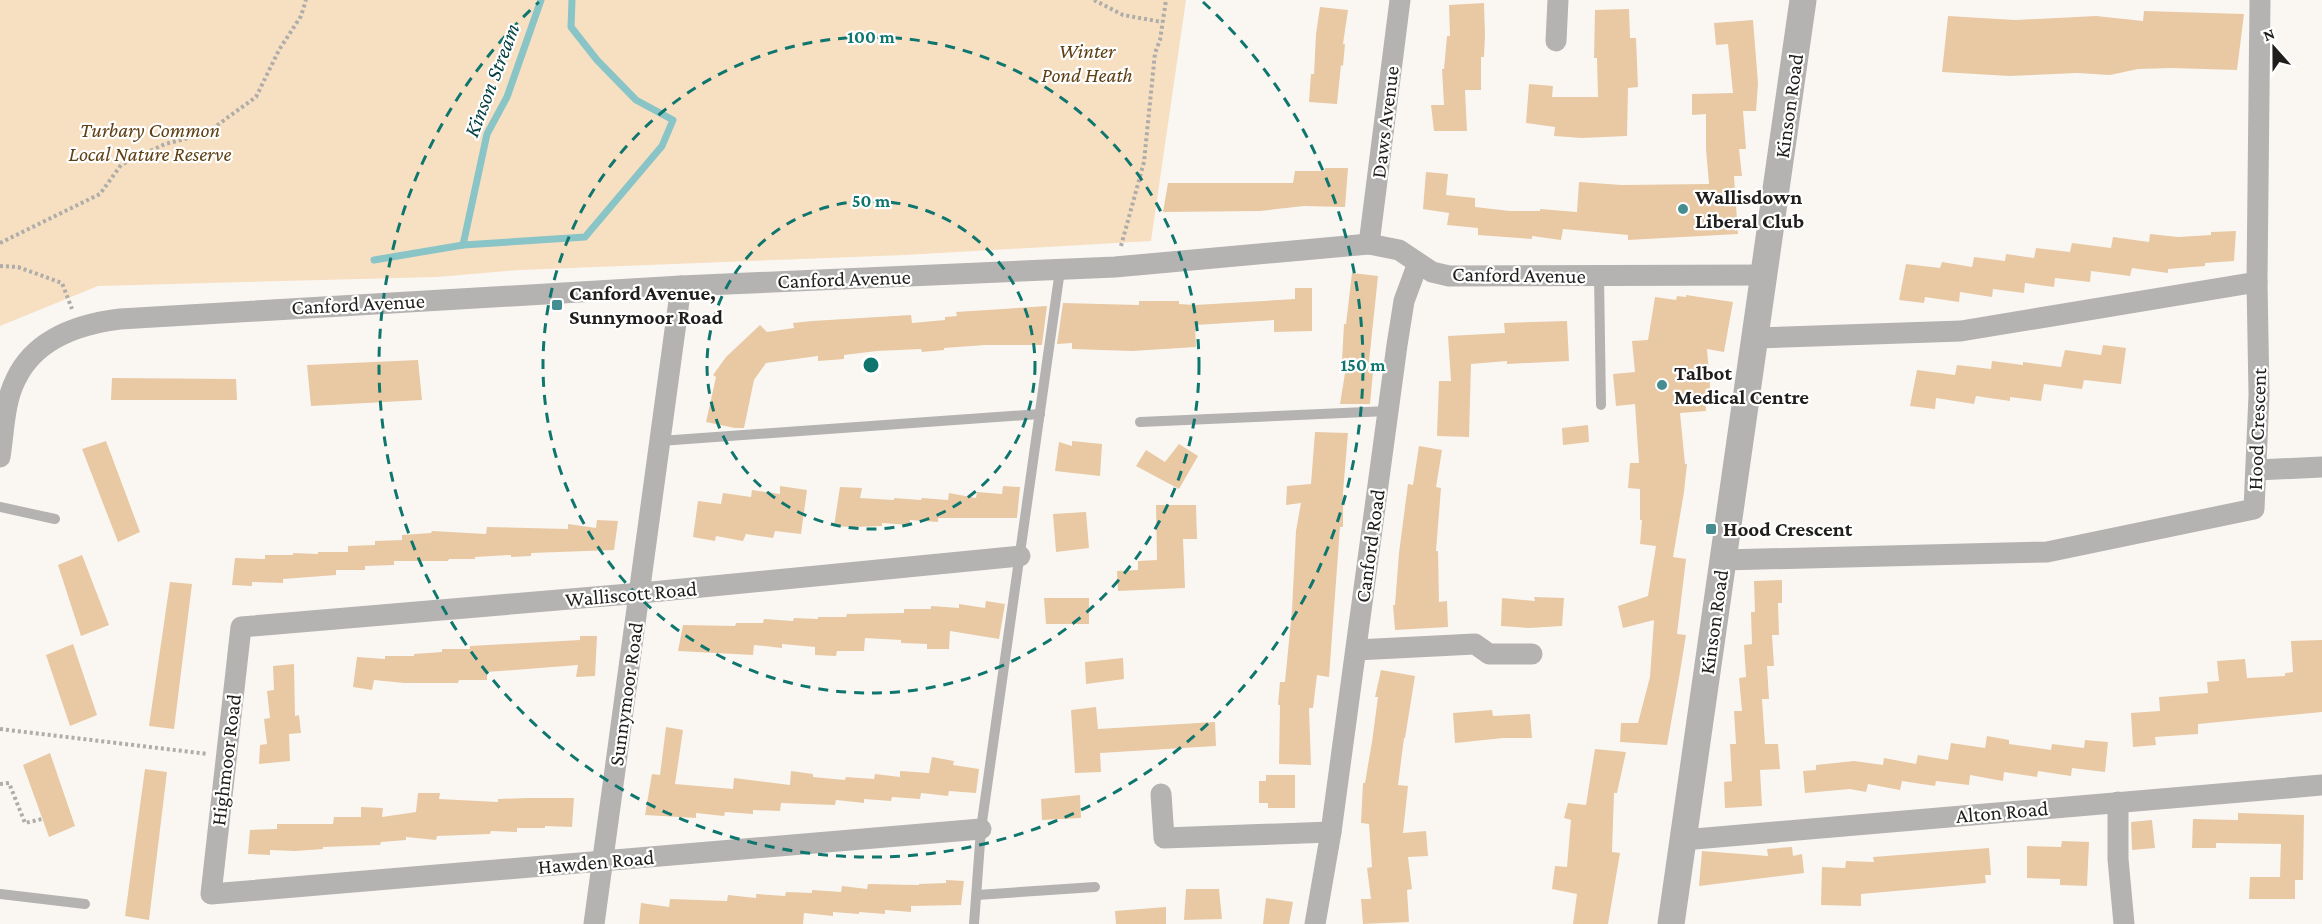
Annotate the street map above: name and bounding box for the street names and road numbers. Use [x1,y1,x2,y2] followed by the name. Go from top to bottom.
[1770,52,1808,160] street label: Kinson Road
[1366,64,1404,180] street label: Daws Avenue
[1452,262,1586,288] street label: Canford Avenue
[777,265,911,293] street label: Canford Avenue
[291,289,425,319] street label: Canford Avenue
[2243,366,2271,491] street label: Hood Crescent
[1350,488,1390,604] street label: Canford Road
[1695,568,1733,676] street label: Kinson Road
[564,576,698,612] street label: Walliscott Road
[604,621,648,767] street label: Sunnymoor Road
[206,693,246,827] street label: Highmoor Road
[1955,796,2049,828] street label: Alton Road
[537,845,655,879] street label: Hawden Road

